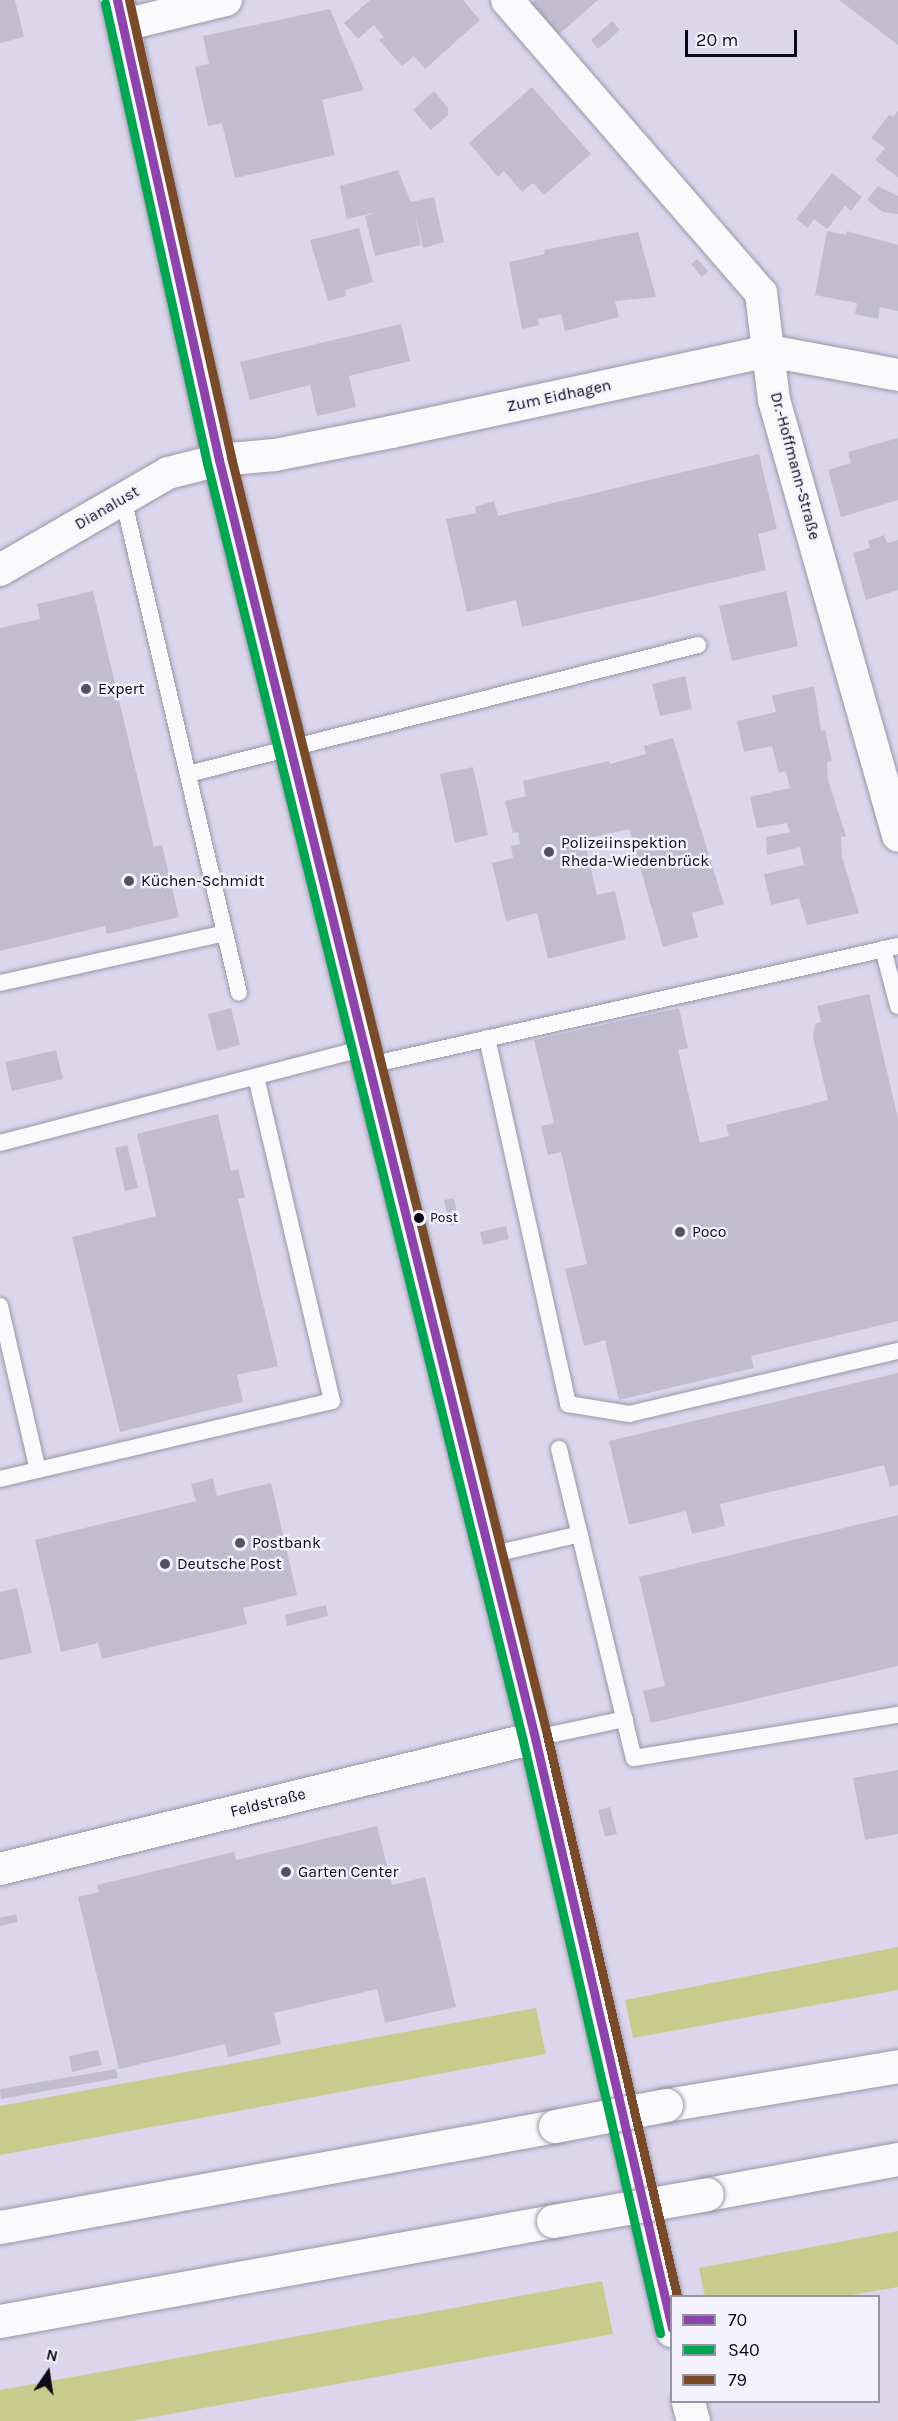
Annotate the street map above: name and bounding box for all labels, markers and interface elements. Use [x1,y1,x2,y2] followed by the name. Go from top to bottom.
[688,18,800,56] scale bar
[696,29,738,51] text: 20 m
[505,376,613,416] street label: Zum Eidhagen
[766,390,824,542] street label: Dr.-Hoffmann-Straße
[71,482,143,534] street label: Dianalust
[98,679,145,699] place label: Expert
[79,682,93,696] marker: Expert
[561,833,709,871] place label: Polizeiinspektion Rheda-Wiedenbrück
[542,845,556,859] marker: Polizeiinspektion Rheda-Wiedenbrück
[141,871,265,891] place label: Küchen-Schmidt
[122,874,136,888] marker: Küchen-Schmidt
[430,1210,458,1226] place label: Post
[413,1212,425,1224] marker: Post
[692,1222,727,1242] place label: Poco
[673,1225,687,1239] marker: Poco
[252,1533,321,1553] place label: Postbank
[233,1536,247,1550] marker: Postbank
[177,1554,282,1574] place label: Deutsche Post
[158,1557,172,1571] marker: Deutsche Post
[228,1784,308,1822] street label: Feldstraße
[298,1862,398,1882] place label: Garten Center
[279,1865,293,1879] marker: Garten Center
[670,2295,880,2403] legend
[728,2309,747,2331] text: 70
[728,2339,760,2361] text: S40
[18,2343,78,2403] north arrow
[44,2344,60,2366] text: N
[728,2369,747,2391] text: 79

